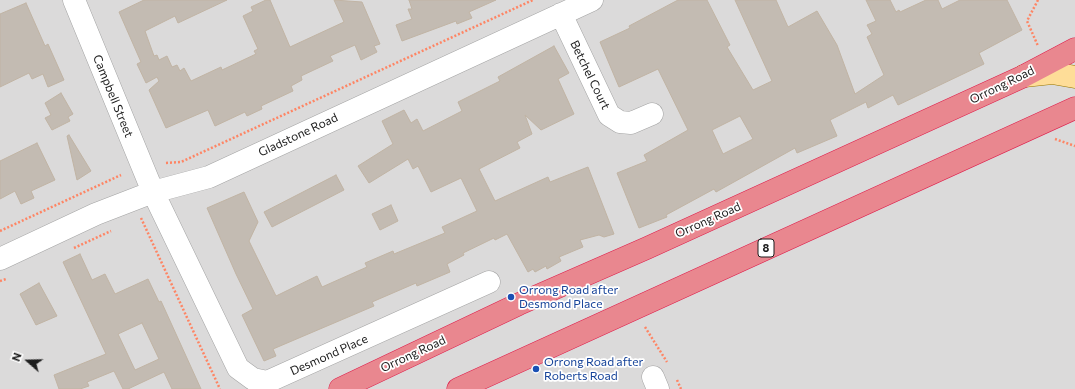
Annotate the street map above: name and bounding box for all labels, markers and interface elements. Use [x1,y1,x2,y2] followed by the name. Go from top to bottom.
[567,38,613,112] street label: Betchel Court
[90,53,136,139] street label: Campbell Street
[967,63,1037,107] street label: Orrong Road
[256,110,340,160] street label: Gladstone Road
[673,199,743,241] street label: Orrong Road
[758,239,774,257] road number: 8
[519,283,618,311] place label: Orrong Road after Desmond Place
[506,292,516,302] marker: Orrong Road after Desmond Place
[288,331,370,379] street label: Desmond Place
[378,333,448,375] street label: Orrong Road
[8,341,48,381] north arrow
[9,351,24,363] text: N
[544,355,643,383] place label: Orrong Road after Roberts Road
[531,364,541,374] marker: Orrong Road after Roberts Road

